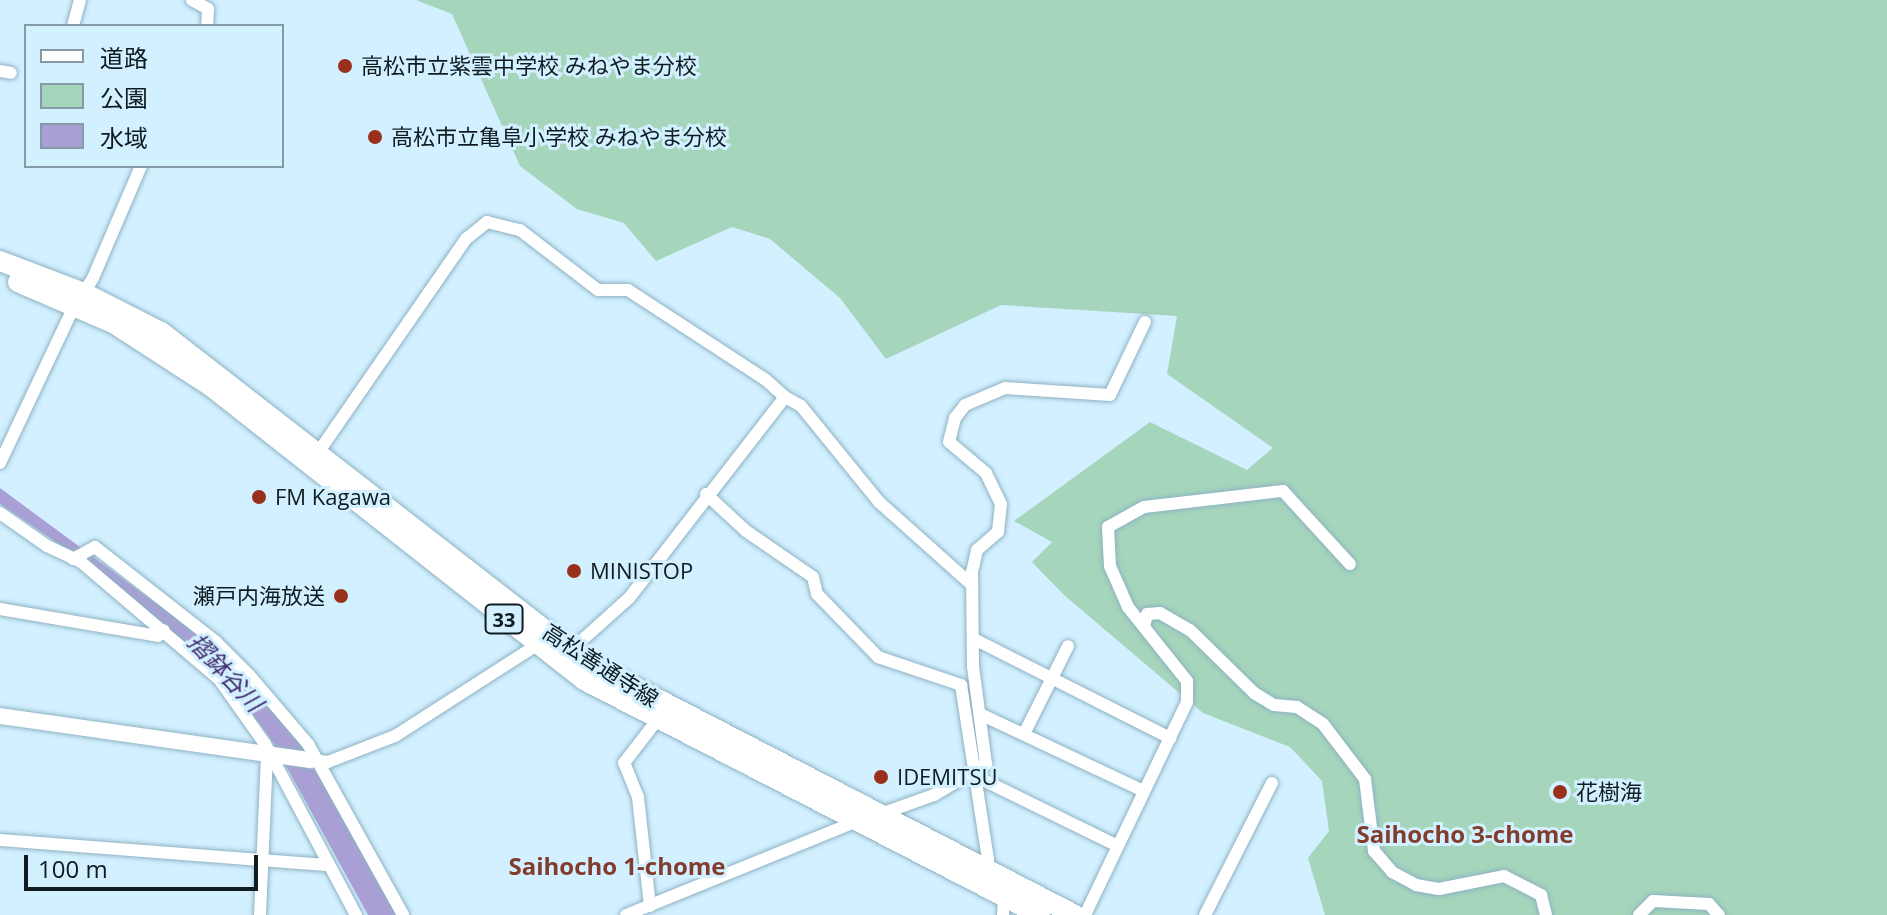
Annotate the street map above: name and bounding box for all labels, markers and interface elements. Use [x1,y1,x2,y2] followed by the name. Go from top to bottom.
[24,24,284,168] legend
[100,41,148,74] text: 道路
[361,53,697,79] place label: 高松市立紫雲中学校 みねやま分校
[336,57,354,75] marker: 高松市立紫雲中学校 みねやま分校
[100,81,148,114] text: 公園
[100,121,148,154] text: 水域
[391,124,727,150] place label: 高松市立亀阜小学校 みねやま分校
[366,128,384,146] marker: 高松市立亀阜小学校 みねやま分校
[275,484,391,510] place label: FM Kagawa
[250,488,268,506] marker: FM Kagawa
[590,558,693,584] place label: MINISTOP
[565,562,583,580] marker: MINISTOP
[193,583,325,609] place label: 瀬戸内海放送
[332,587,350,605] marker: 瀬戸内海放送
[484,603,524,635] road number: 33
[538,618,664,712] street label: 高松善通寺線
[183,627,269,717] water label: 摺鉢谷川
[897,764,997,790] place label: IDEMITSU
[872,768,890,786] marker: IDEMITSU
[1576,779,1642,805] place label: 花樹海
[1551,783,1569,801] marker: 花樹海
[1356,820,1574,848] district label: Saihocho 3-chome
[28,839,262,889] scale bar
[38,852,108,885] text: 100 m
[508,852,726,880] district label: Saihocho 1-chome

